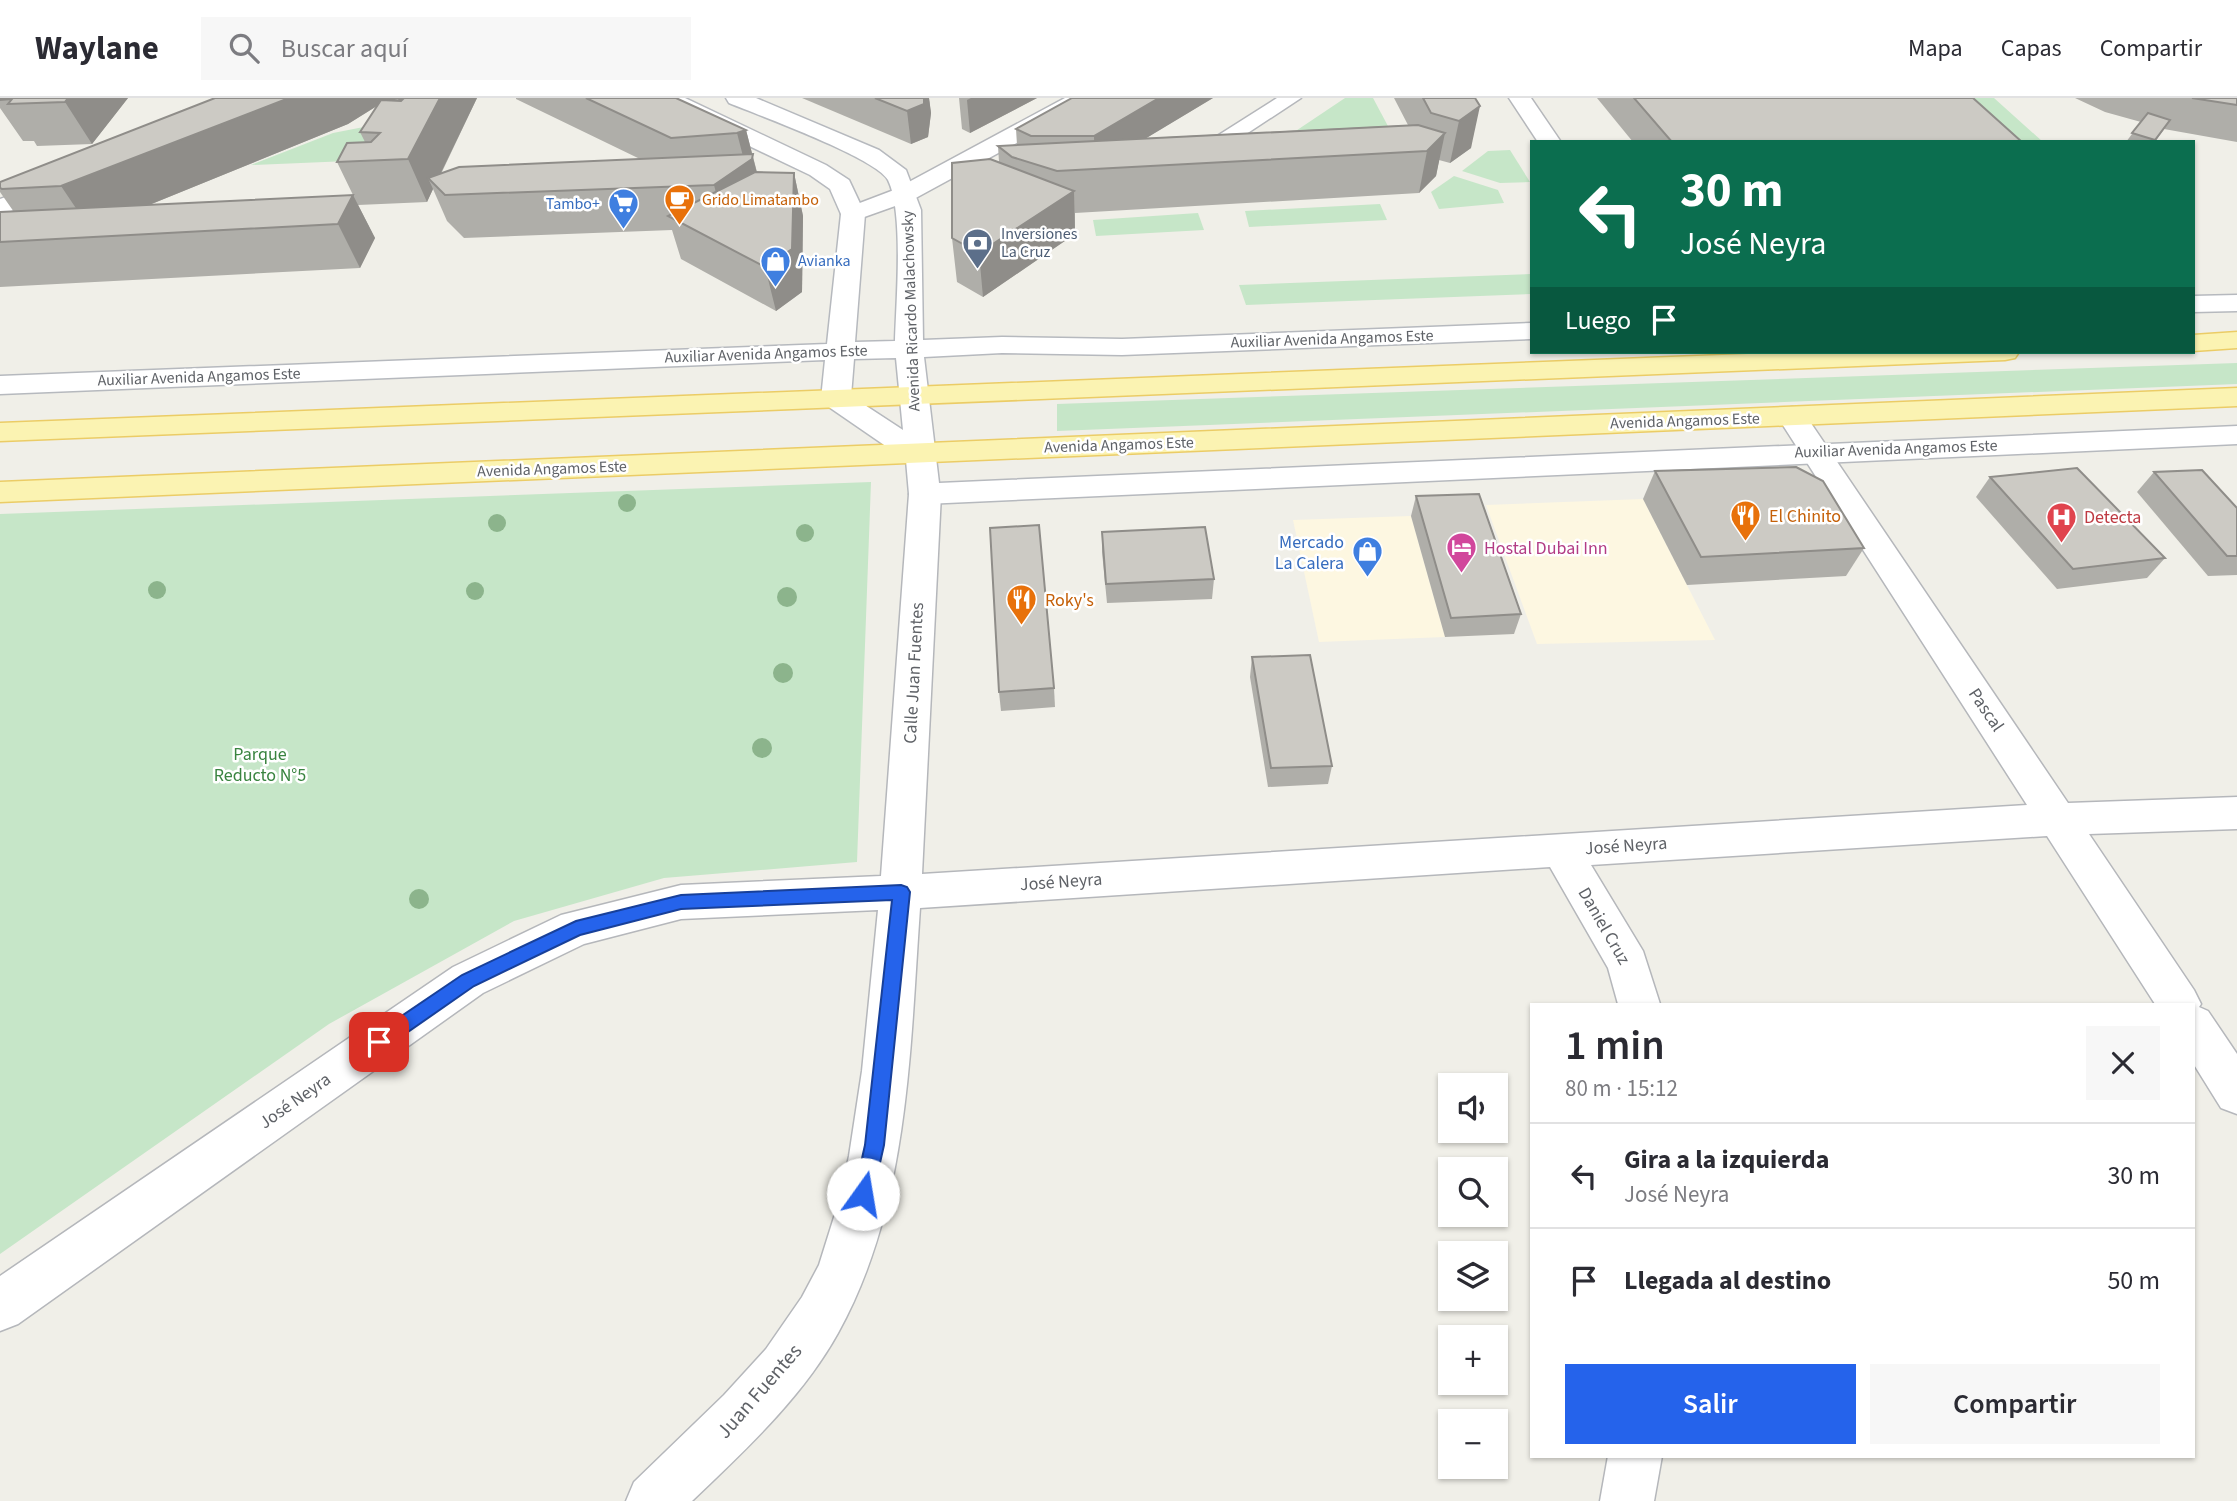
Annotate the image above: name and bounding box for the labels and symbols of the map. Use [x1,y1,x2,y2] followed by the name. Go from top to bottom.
[662,183,696,227] cafe icon: Grido Limatambo
[606,187,640,231] supermarket icon: Tambo+
[702,189,819,211] place label: Grido Limatambo
[546,193,600,215] place label: Tambo+
[896,210,926,412] street label: Avenida Ricardo Malachowsky
[1001,223,1078,263] place label: Inversiones La Cruz
[961,226,995,270] bank icon: Inversiones La Cruz
[758,244,792,288] shop icon: Avianka
[798,250,851,272] place label: Avianka
[1230,324,1434,354] street label: Auxiliar Avenida Angamos Este
[664,339,868,369] street label: Auxiliar Avenida Angamos Este
[97,362,301,392] street label: Auxiliar Avenida Angamos Este
[1610,407,1760,435] street label: Avenida Angamos Este
[1044,431,1194,459] street label: Avenida Angamos Este
[1794,434,1998,464] street label: Auxiliar Avenida Angamos Este
[477,455,627,483] street label: Avenida Angamos Este
[1729,499,1763,543] restaurant icon: El Chinito
[2044,500,2078,544] hospital icon: Detecta
[1769,504,1841,529] place label: El Chinito
[2084,505,2141,530] place label: Detecta
[1275,530,1344,576] place label: Mercado La Calera
[1444,531,1478,575] hotel icon: Hostal Dubai Inn
[1350,535,1384,579] shop icon: Mercado La Calera
[1484,536,1608,561] place label: Hostal Dubai Inn
[1005,583,1039,627] restaurant icon: Roky's
[1045,588,1094,613] place label: Roky's
[898,602,930,744] street label: Calle Juan Fuentes
[1962,683,2010,737] street label: Pascal
[214,742,306,788] park label: Parque Reducto N°5
[1584,831,1668,861] street label: José Neyra
[1019,867,1103,897] street label: José Neyra
[1572,883,1636,970] street label: Daniel Cruz
[349,1012,409,1072] pin
[254,1067,336,1135] street label: José Neyra
[826,1157,900,1231] position arrow
[709,1337,809,1445] street label: Juan Fuentes

